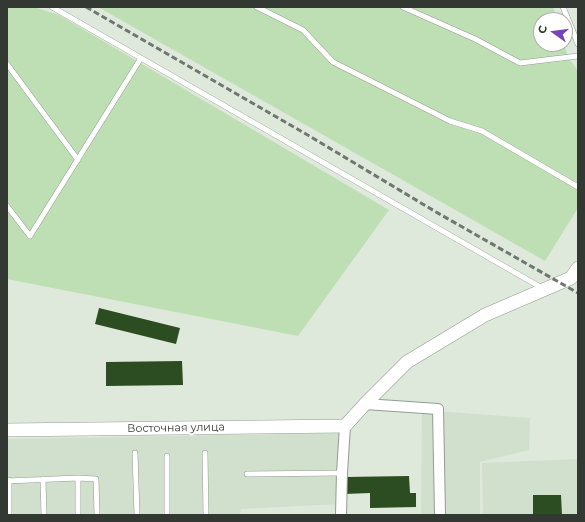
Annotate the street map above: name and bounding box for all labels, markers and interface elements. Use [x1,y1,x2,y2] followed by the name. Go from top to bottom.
[533,12,573,52] north arrow
[535,24,550,35] text: С
[127,421,225,435] street label: Восточная улица

